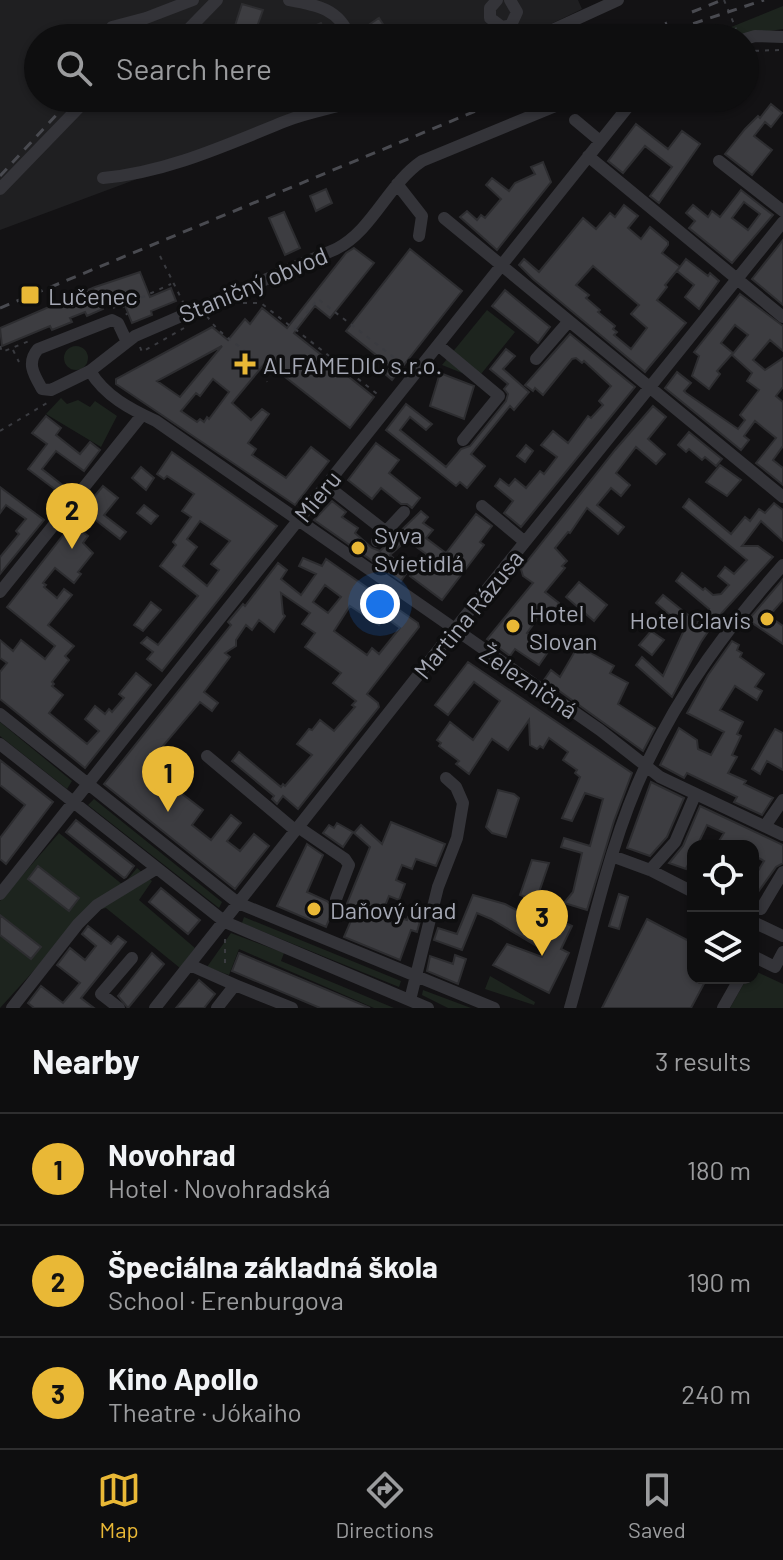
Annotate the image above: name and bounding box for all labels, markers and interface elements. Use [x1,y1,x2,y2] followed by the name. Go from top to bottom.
[24,24,759,112] search box
[52,46,96,90] icon: search
[116,50,272,86] text: Search here
[174,240,332,328] street label: Staničný obvod
[48,281,138,310] place label: Lučenec
[19,284,41,306] marker: Lučenec
[263,350,442,379] place label: ALFAMEDIC s.r.o.
[234,353,256,375] marker: ALFAMEDIC s.r.o.
[288,464,346,528] street label: Mieru
[46,483,98,549] pin: 2
[374,520,464,577] place label: Syva Svietidlá
[349,539,367,557] marker: Syva Svietidlá
[407,544,529,684] street label: Martina Rázusa
[360,584,400,624] your location
[529,598,597,655] place label: Hotel Slovan
[630,605,751,634] place label: Hotel Clavis
[758,610,776,628] marker: Hotel Clavis
[504,617,522,635] marker: Hotel Slovan
[475,638,583,724] street label: Železničná
[142,746,194,812] pin: 1
[687,840,759,984] map controls
[687,840,759,912] button: locate
[516,890,568,956] pin: 3
[330,895,457,924] place label: Daňový úrad
[305,900,323,918] marker: Daňový úrad
[687,912,759,984] button: layers
[32,1040,140,1081] text: Nearby
[655,1045,751,1076] text: 3 results
[108,1136,236,1172] text: Novohrad
[53,1154,63,1185] text: 1
[687,1154,751,1185] text: 180 m
[108,1172,331,1203] text: Hotel · Novohradská
[108,1248,438,1284] text: Špeciálna základná škola
[51,1266,65,1297] text: 2
[687,1266,751,1297] text: 190 m
[108,1284,344,1315] text: School · Erenburgova
[108,1360,259,1396] text: Kino Apollo
[51,1378,65,1409] text: 3
[681,1378,751,1409] text: 240 m
[108,1396,302,1427] text: Theatre · Jókaiho
[97,1468,141,1542] tab: Map
[335,1468,434,1542] tab: Directions
[628,1468,686,1542] tab: Saved

